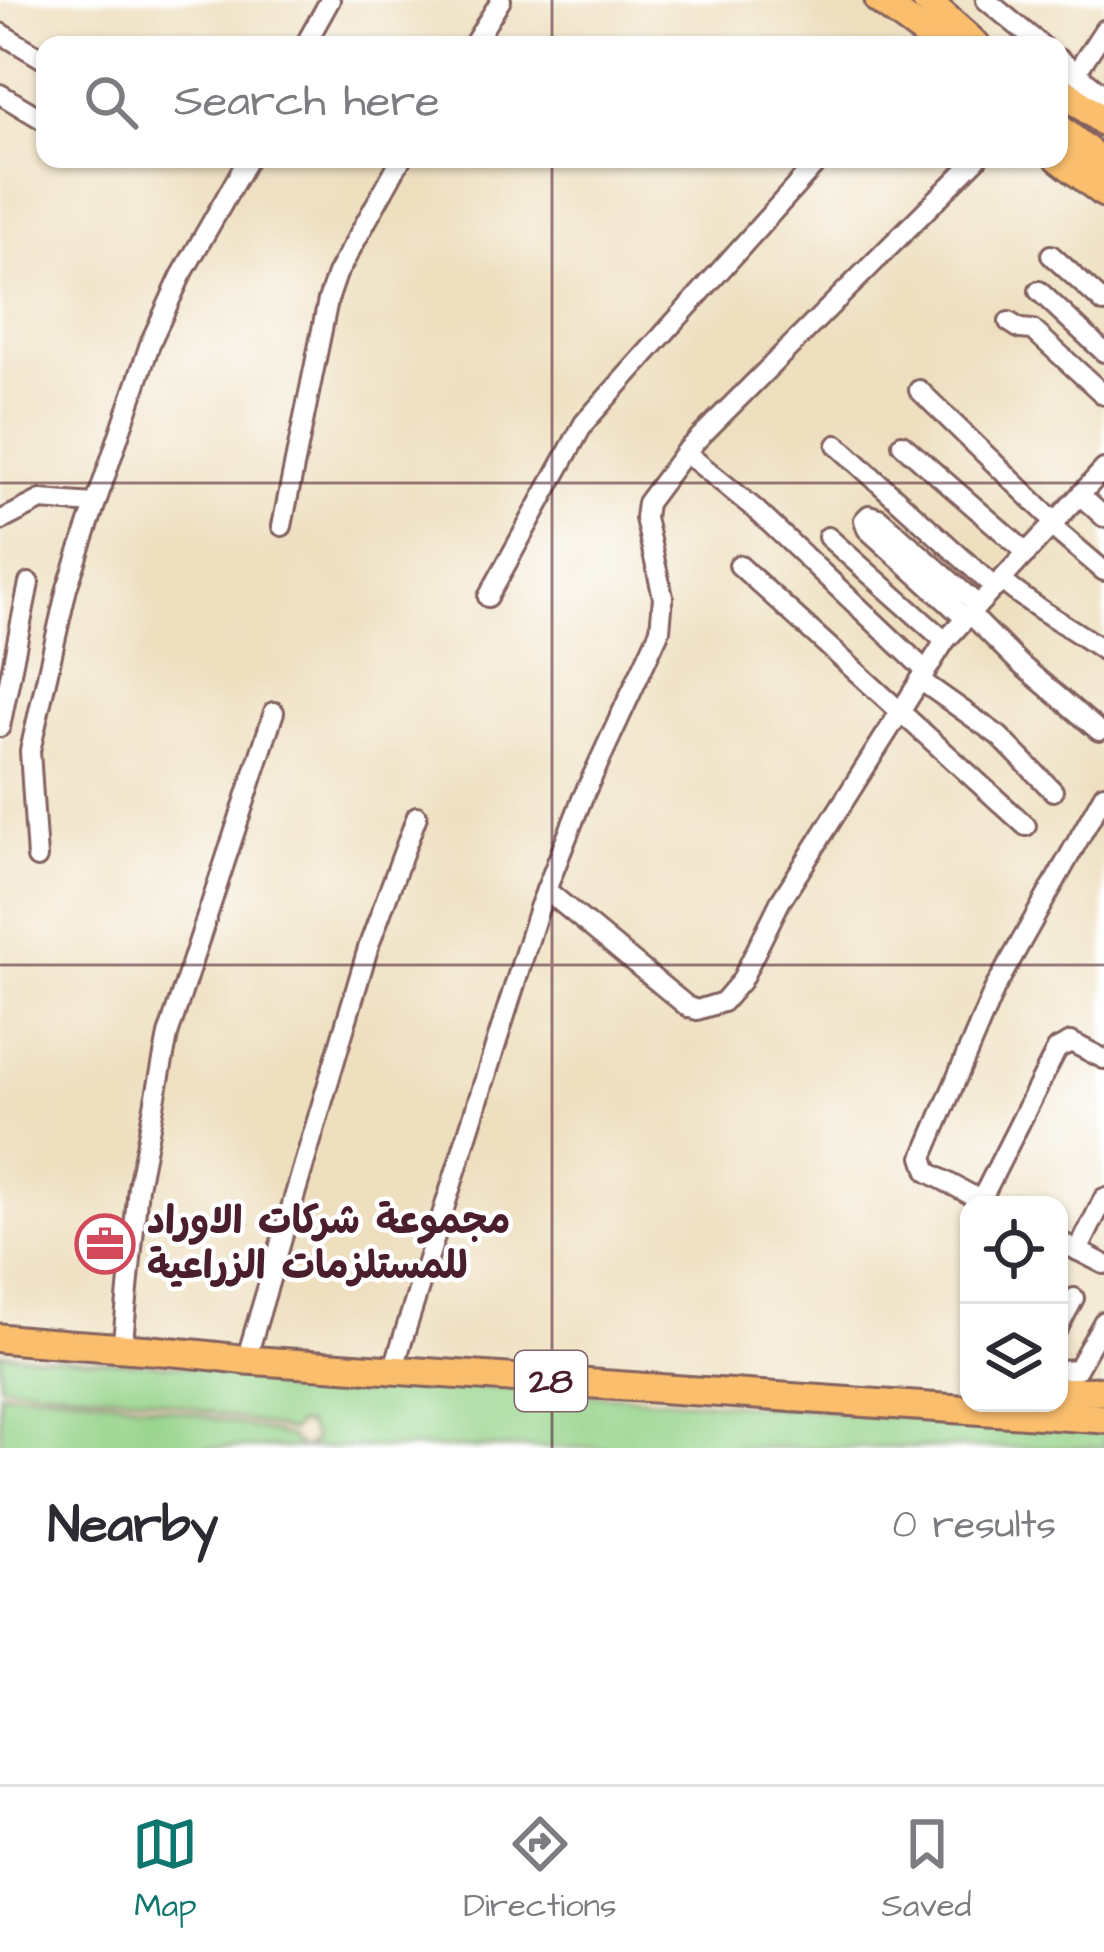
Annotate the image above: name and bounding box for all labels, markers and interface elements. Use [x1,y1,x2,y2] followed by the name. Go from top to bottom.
[36,36,1068,168] search box
[78,69,144,135] icon: search
[174,71,440,133] text: Search here
[147,1195,510,1294] place label: مجموعة شركات الاوراد للمستلزمات الزراعية
[960,1196,1068,1412] map controls
[960,1196,1068,1304] button: locate
[74,1213,136,1275] office icon: مجموعة شركات الاوراد للمستلزمات الزراعية
[960,1304,1068,1412] button: layers
[515,1351,587,1411] road number: 28
[48,1491,218,1562] text: Nearby
[892,1499,1056,1553] text: 0 results
[132,1811,198,1929] tab: Map
[463,1811,617,1929] tab: Directions
[882,1811,972,1929] tab: Saved

